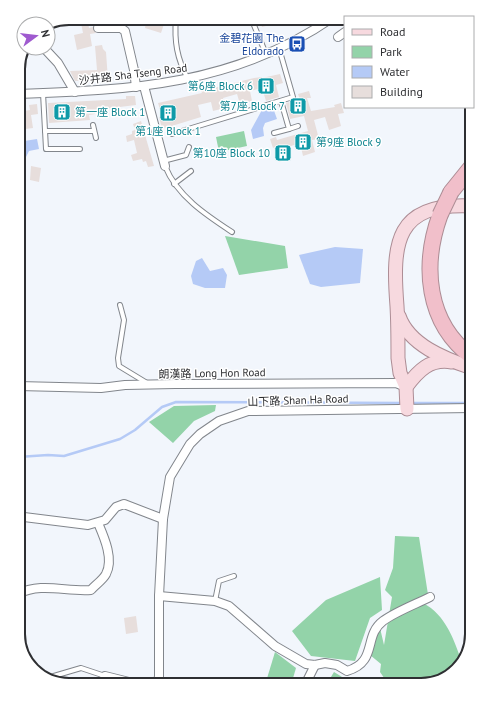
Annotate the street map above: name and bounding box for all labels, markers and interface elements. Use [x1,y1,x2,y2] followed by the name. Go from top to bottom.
[16,16,56,56] north arrow
[344,16,474,108] legend
[380,24,405,39] text: Road
[38,28,53,39] text: N
[219,31,284,58] place label: 金碧花園 The Eldorado
[287,34,307,54] bus stop icon: 金碧花園 The Eldorado
[380,44,402,59] text: Park
[78,60,188,88] street label: 沙井路 Sha Tseng Road
[380,64,410,79] text: Water
[256,76,276,96] building icon: 第6座 Block 6
[188,79,253,93] place label: 第6座 Block 6
[380,84,423,99] text: Building
[288,96,308,116] building icon: 第7座 Block 7
[220,99,285,113] place label: 第7座 Block 7
[52,102,72,122] building icon: 第一座 Block 1
[158,103,178,123] building icon: 第1座 Block 1
[75,105,145,119] place label: 第一座 Block 1
[135,124,201,138] place label: 第1座 Block 1
[293,132,313,152] building icon: 第9座 Block 9
[316,135,381,149] place label: 第9座 Block 9
[273,143,293,163] building icon: 第10座 Block 10
[193,146,270,160] place label: 第10座 Block 10
[158,365,266,381] street label: 朗漢路 Long Hon Road
[247,391,349,409] street label: 山下路 Shan Ha Road

